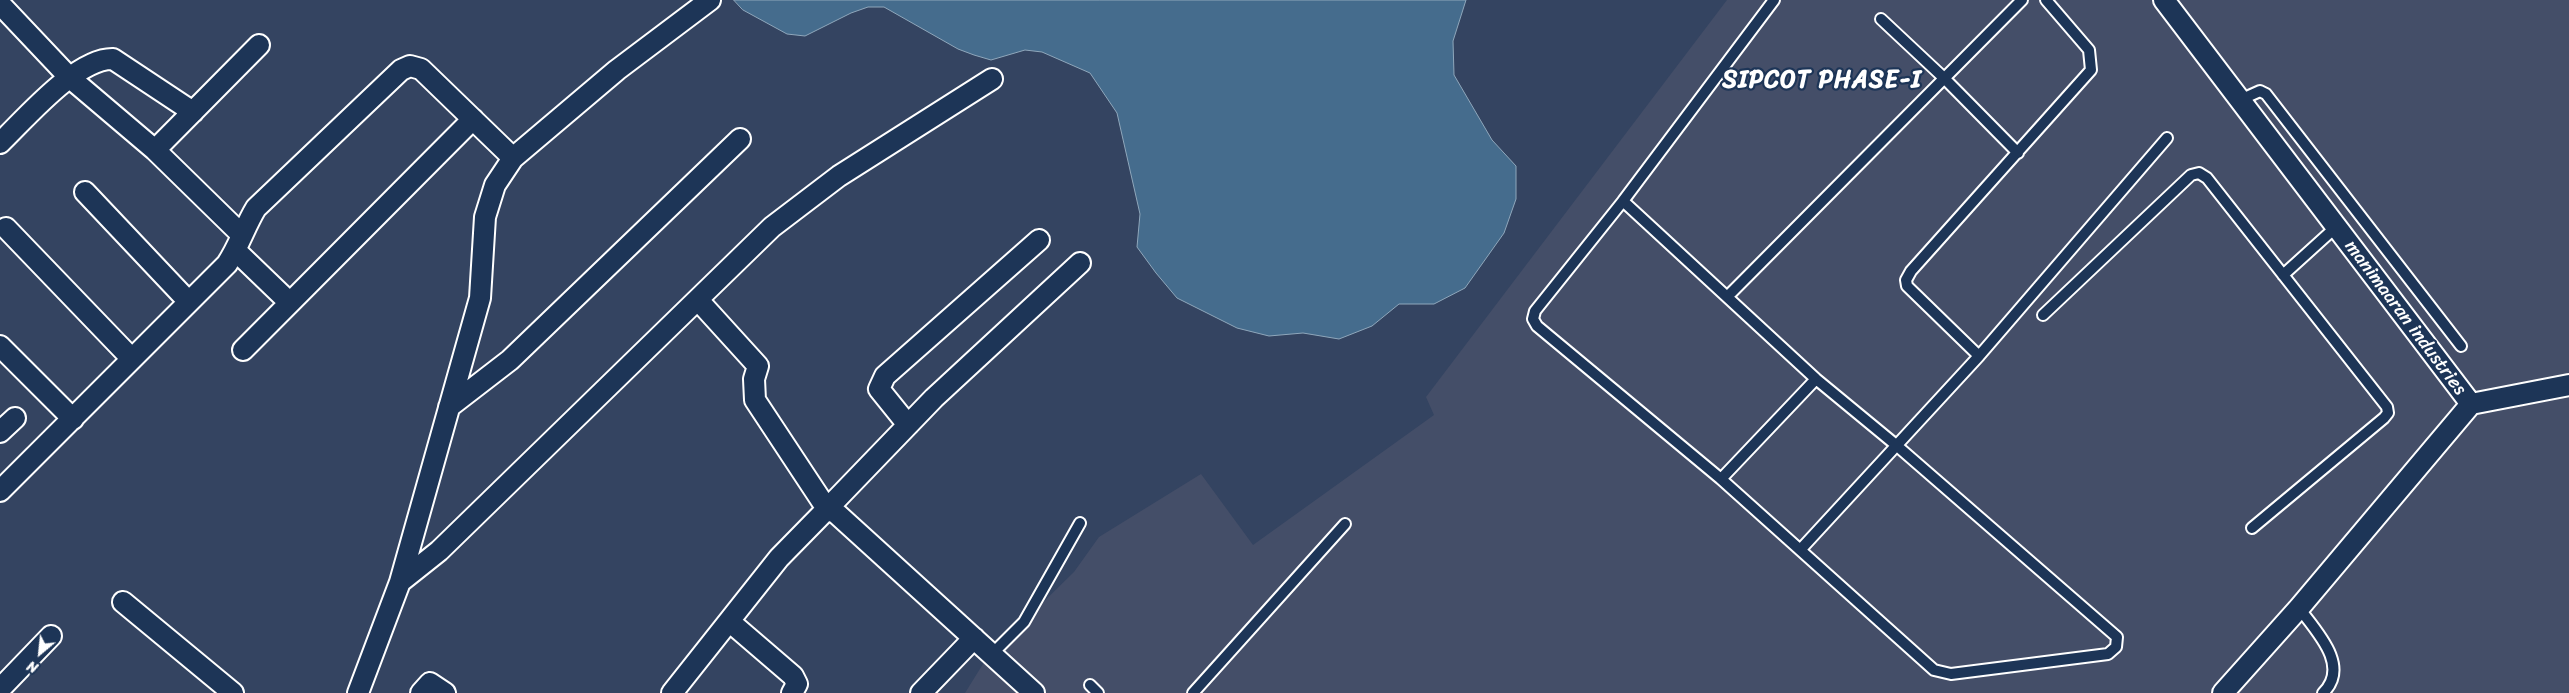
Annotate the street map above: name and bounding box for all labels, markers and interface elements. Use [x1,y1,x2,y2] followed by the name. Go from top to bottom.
[1723,67,1921,95] district label: SIPCOT PHASE-I
[2339,236,2471,400] street label: manimaaran industries
[15,628,65,678] north arrow
[23,653,43,680] text: N

